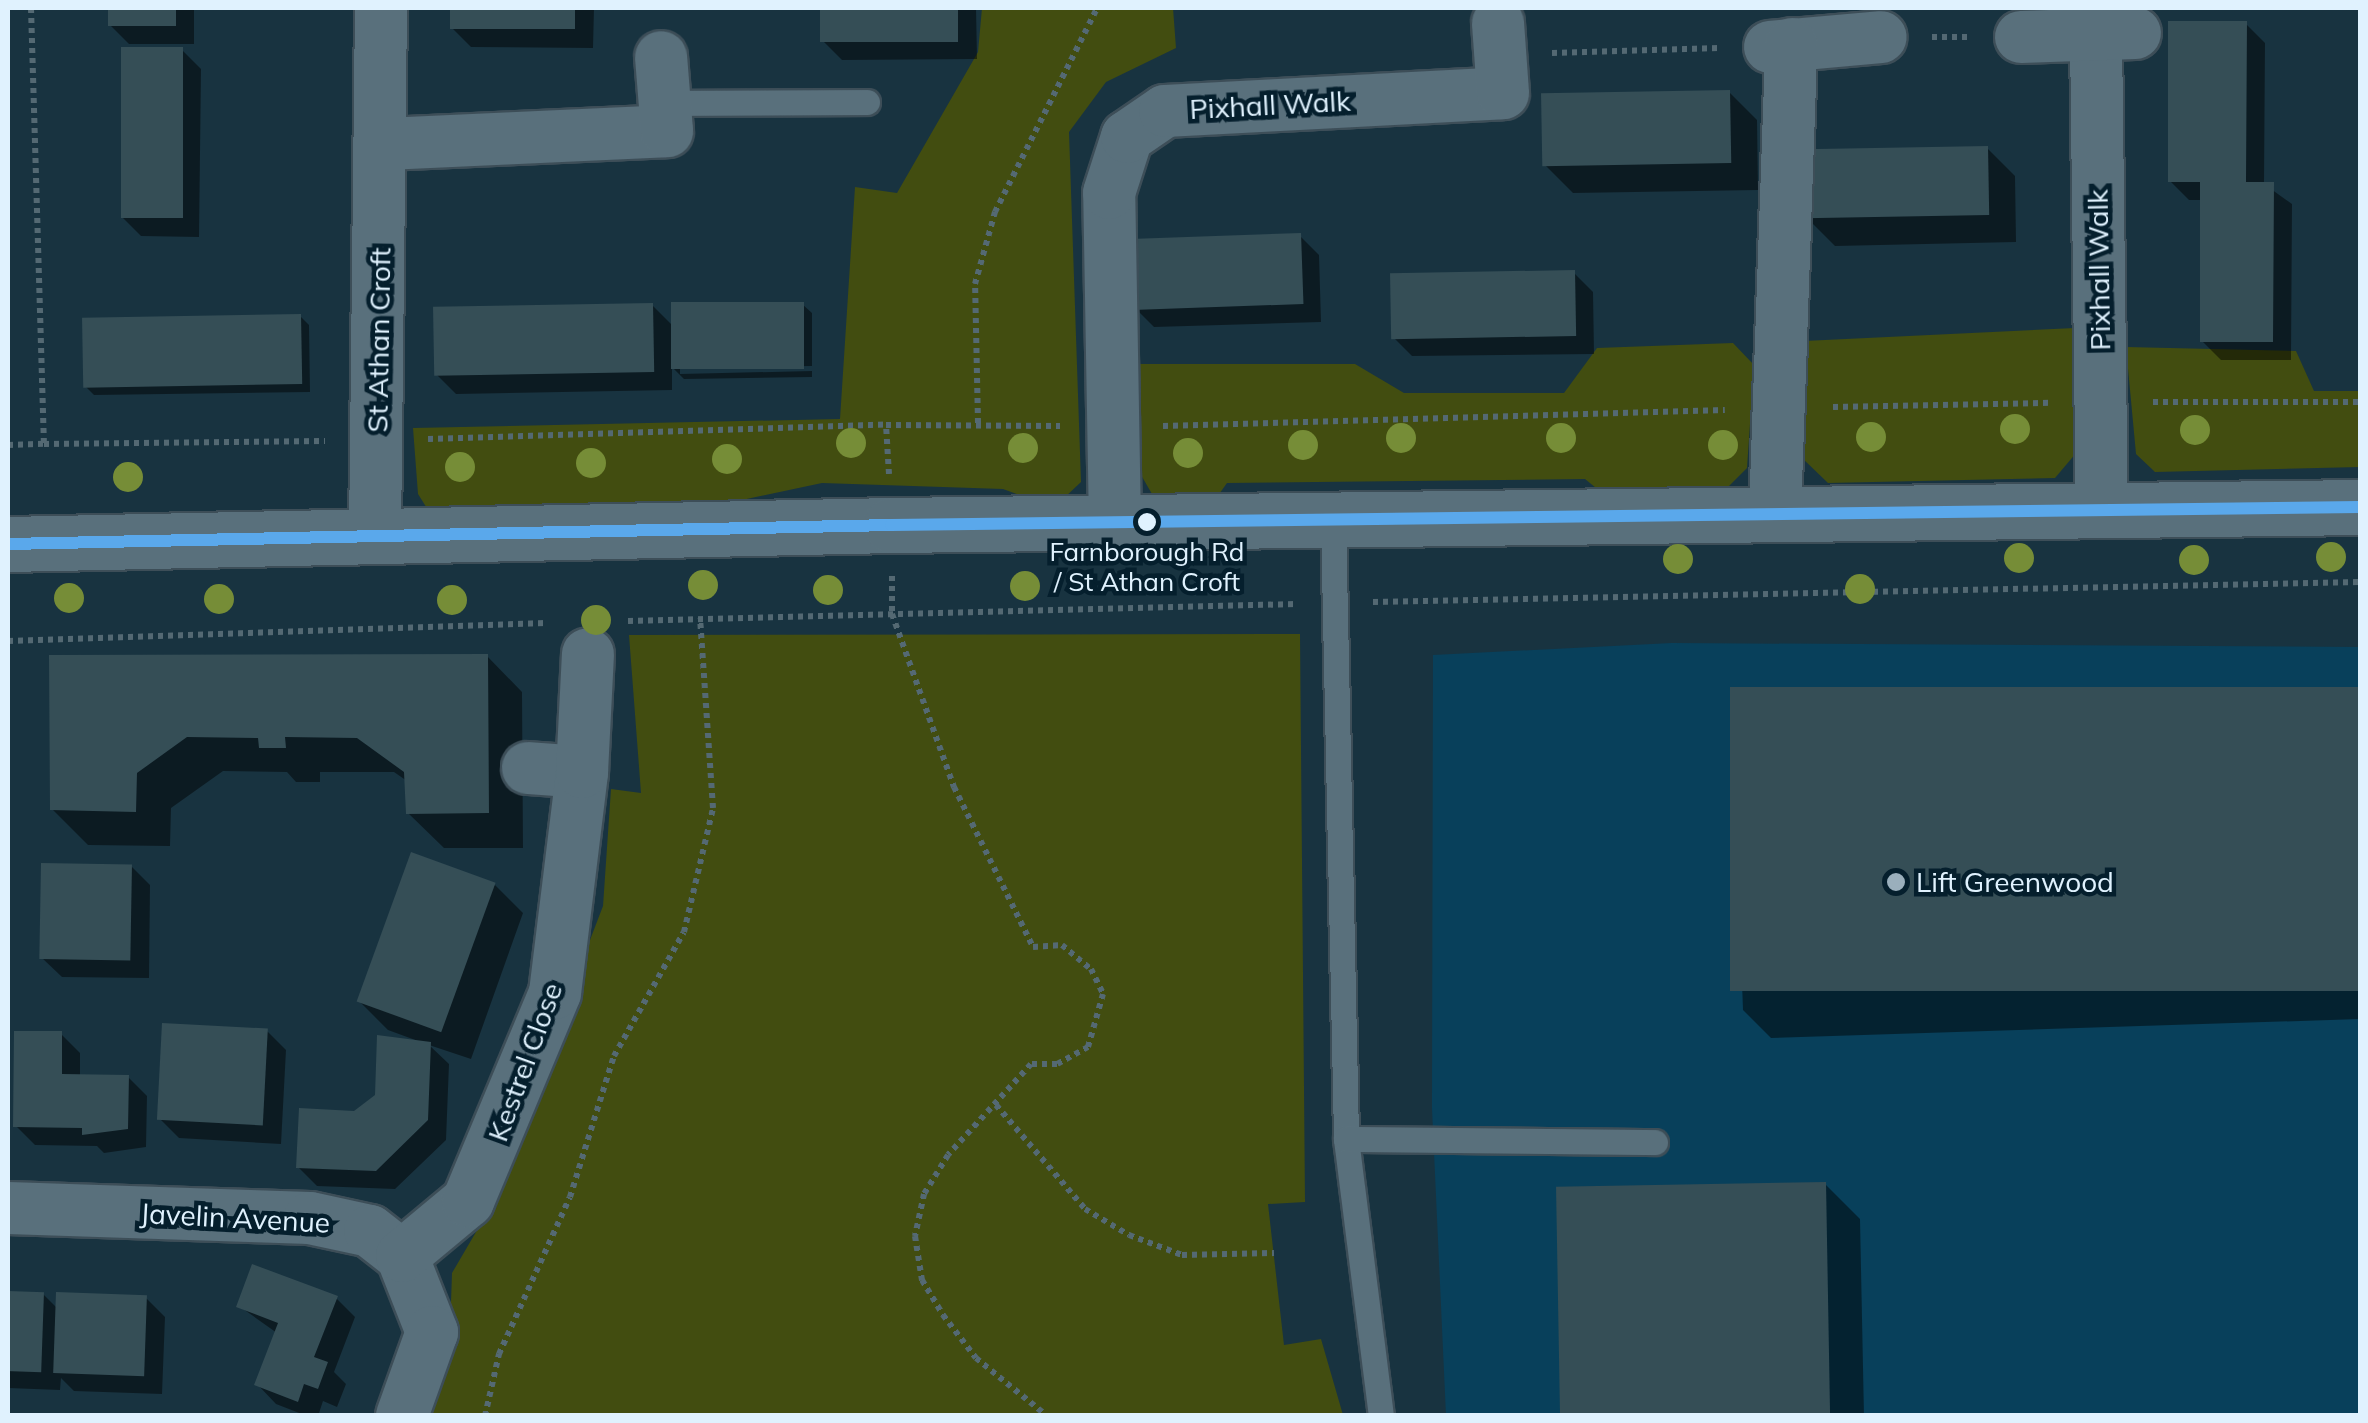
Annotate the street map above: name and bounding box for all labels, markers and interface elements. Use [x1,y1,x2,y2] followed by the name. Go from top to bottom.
[1189,84,1351,126] street label: Pixhall Walk
[2081,189,2117,351] street label: Pixhall Walk
[361,247,397,433] street label: St Athan Croft
[1137,512,1157,532] marker: Farnborough Rd / St Athan Croft
[1050,536,1244,598] place label: Farnborough Rd / St Athan Croft
[1916,865,2114,899] place label: Lift Greenwood
[1885,871,1907,893] marker: Lift Greenwood
[481,978,569,1146] street label: Kestrel Close
[139,1196,331,1240] street label: Javelin Avenue

